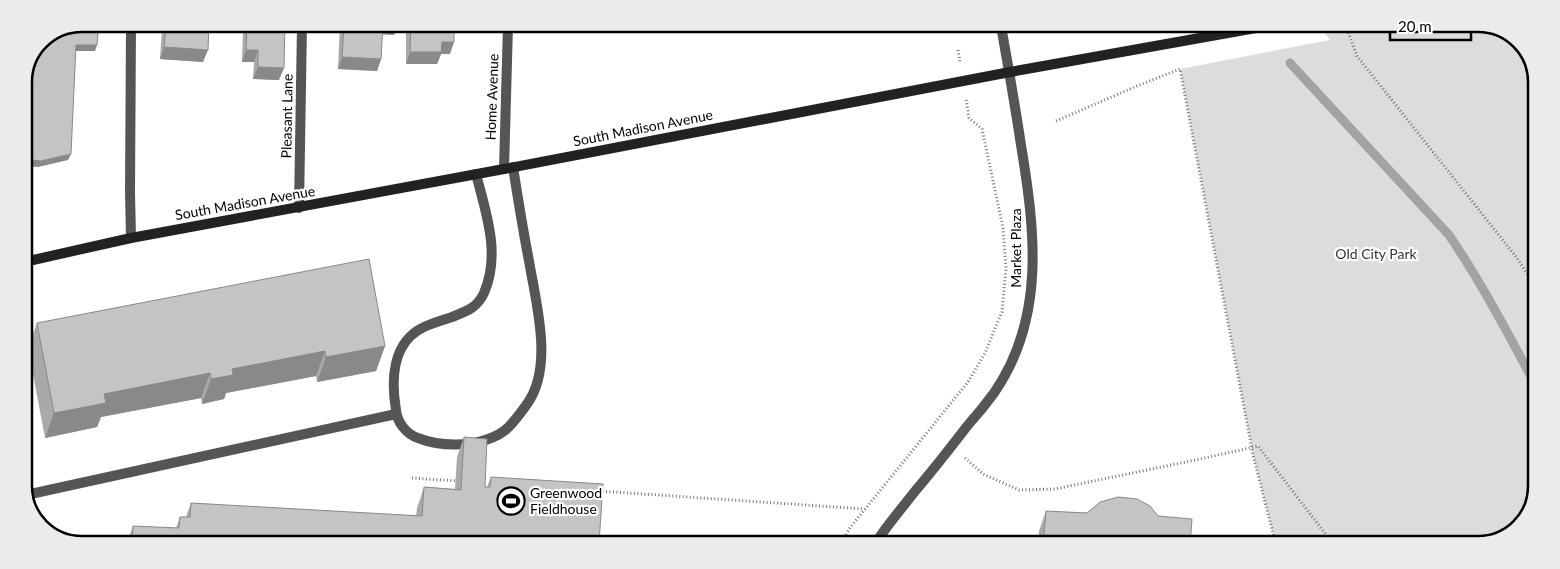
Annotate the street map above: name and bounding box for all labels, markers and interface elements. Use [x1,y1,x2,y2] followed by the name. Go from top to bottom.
[1390,10,1471,42] scale bar
[1398,17,1432,35] text: 20 m
[481,53,502,141] street label: Home Avenue
[277,73,296,158] street label: Pleasant Lane
[572,106,714,149] street label: South Madison Avenue
[174,182,316,223] street label: South Madison Avenue
[1007,208,1024,288] street label: Market Plaza
[1335,245,1418,262] park label: Old City Park
[530,484,602,517] place label: Greenwood Fieldhouse
[496,486,526,516] sports icon: Greenwood Fieldhouse

